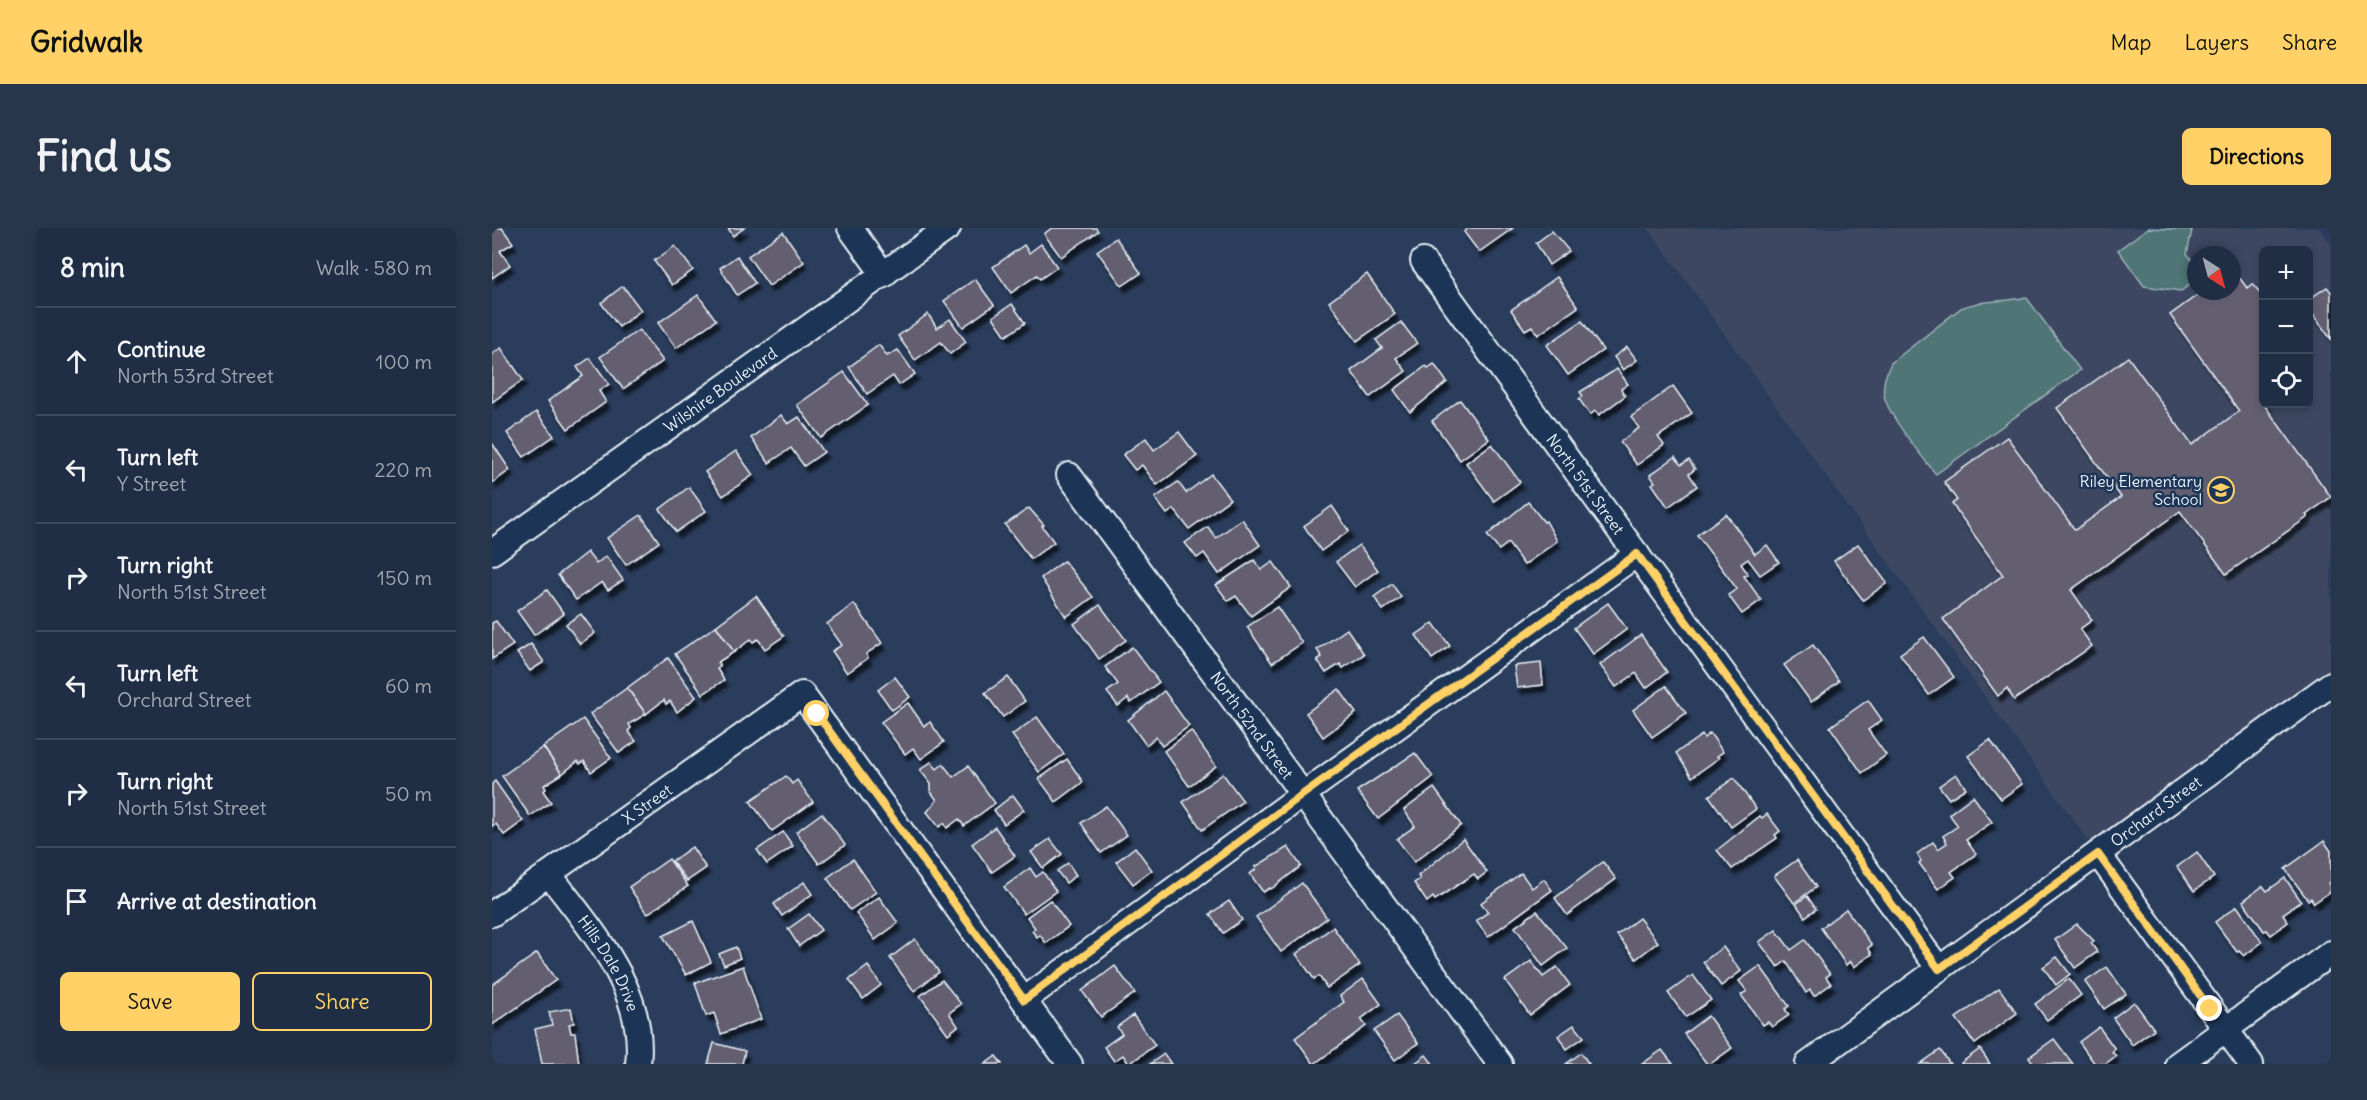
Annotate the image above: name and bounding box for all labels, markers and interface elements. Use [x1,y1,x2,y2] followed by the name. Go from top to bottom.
[30,24,143,60] text: Gridwalk
[2111,29,2151,56] text: Map
[2184,29,2249,56] text: Layers
[2282,29,2337,56] text: Share
[2182,128,2331,185] button: Directions
[36,130,172,182] text: Find us
[2187,246,2241,300] north arrow
[2259,246,2313,408] map controls
[2259,246,2313,300] button: +
[60,251,125,284] text: 8 min
[316,255,432,280] text: Walk · 580 m
[2259,300,2313,354] button: −
[117,335,206,363] text: Continue
[660,343,781,437] street label: Wilshire Boulevard
[60,345,93,378] icon: ahead
[375,349,432,374] text: 100 m
[2259,354,2313,408] button: locate
[117,363,274,388] text: North 53rd Street
[1542,430,1629,539] street label: North 51st Street
[117,443,198,471] text: Turn left
[60,453,93,486] icon: left
[375,457,432,482] text: 220 m
[117,471,186,496] text: Y Street
[2080,471,2202,509] place label: Riley Elementary School
[2206,475,2236,505] school or university icon: Riley Elementary School
[117,551,213,579] text: Turn right
[60,561,93,594] icon: right
[377,565,432,590] text: 150 m
[117,579,267,604] text: North 51st Street
[117,659,198,687] text: Turn left
[1206,668,1298,783] street label: North 52nd Street
[60,669,93,702] icon: left
[385,673,432,698] text: 60 m
[117,687,251,712] text: Orchard Street
[803,700,829,726] route start
[117,767,213,795] text: Turn right
[2106,771,2206,851] street label: Orchard Street
[60,777,93,810] icon: right
[618,779,676,829] street label: X Street
[385,781,432,806] text: 50 m
[117,795,267,820] text: North 51st Street
[60,885,93,918] icon: arrive
[117,887,317,915] text: Arrive at destination
[574,911,643,1014] street label: Hills Dale Drive
[60,972,240,1031] button: Save
[252,972,432,1031] button: Share
[2196,995,2222,1021] route end

